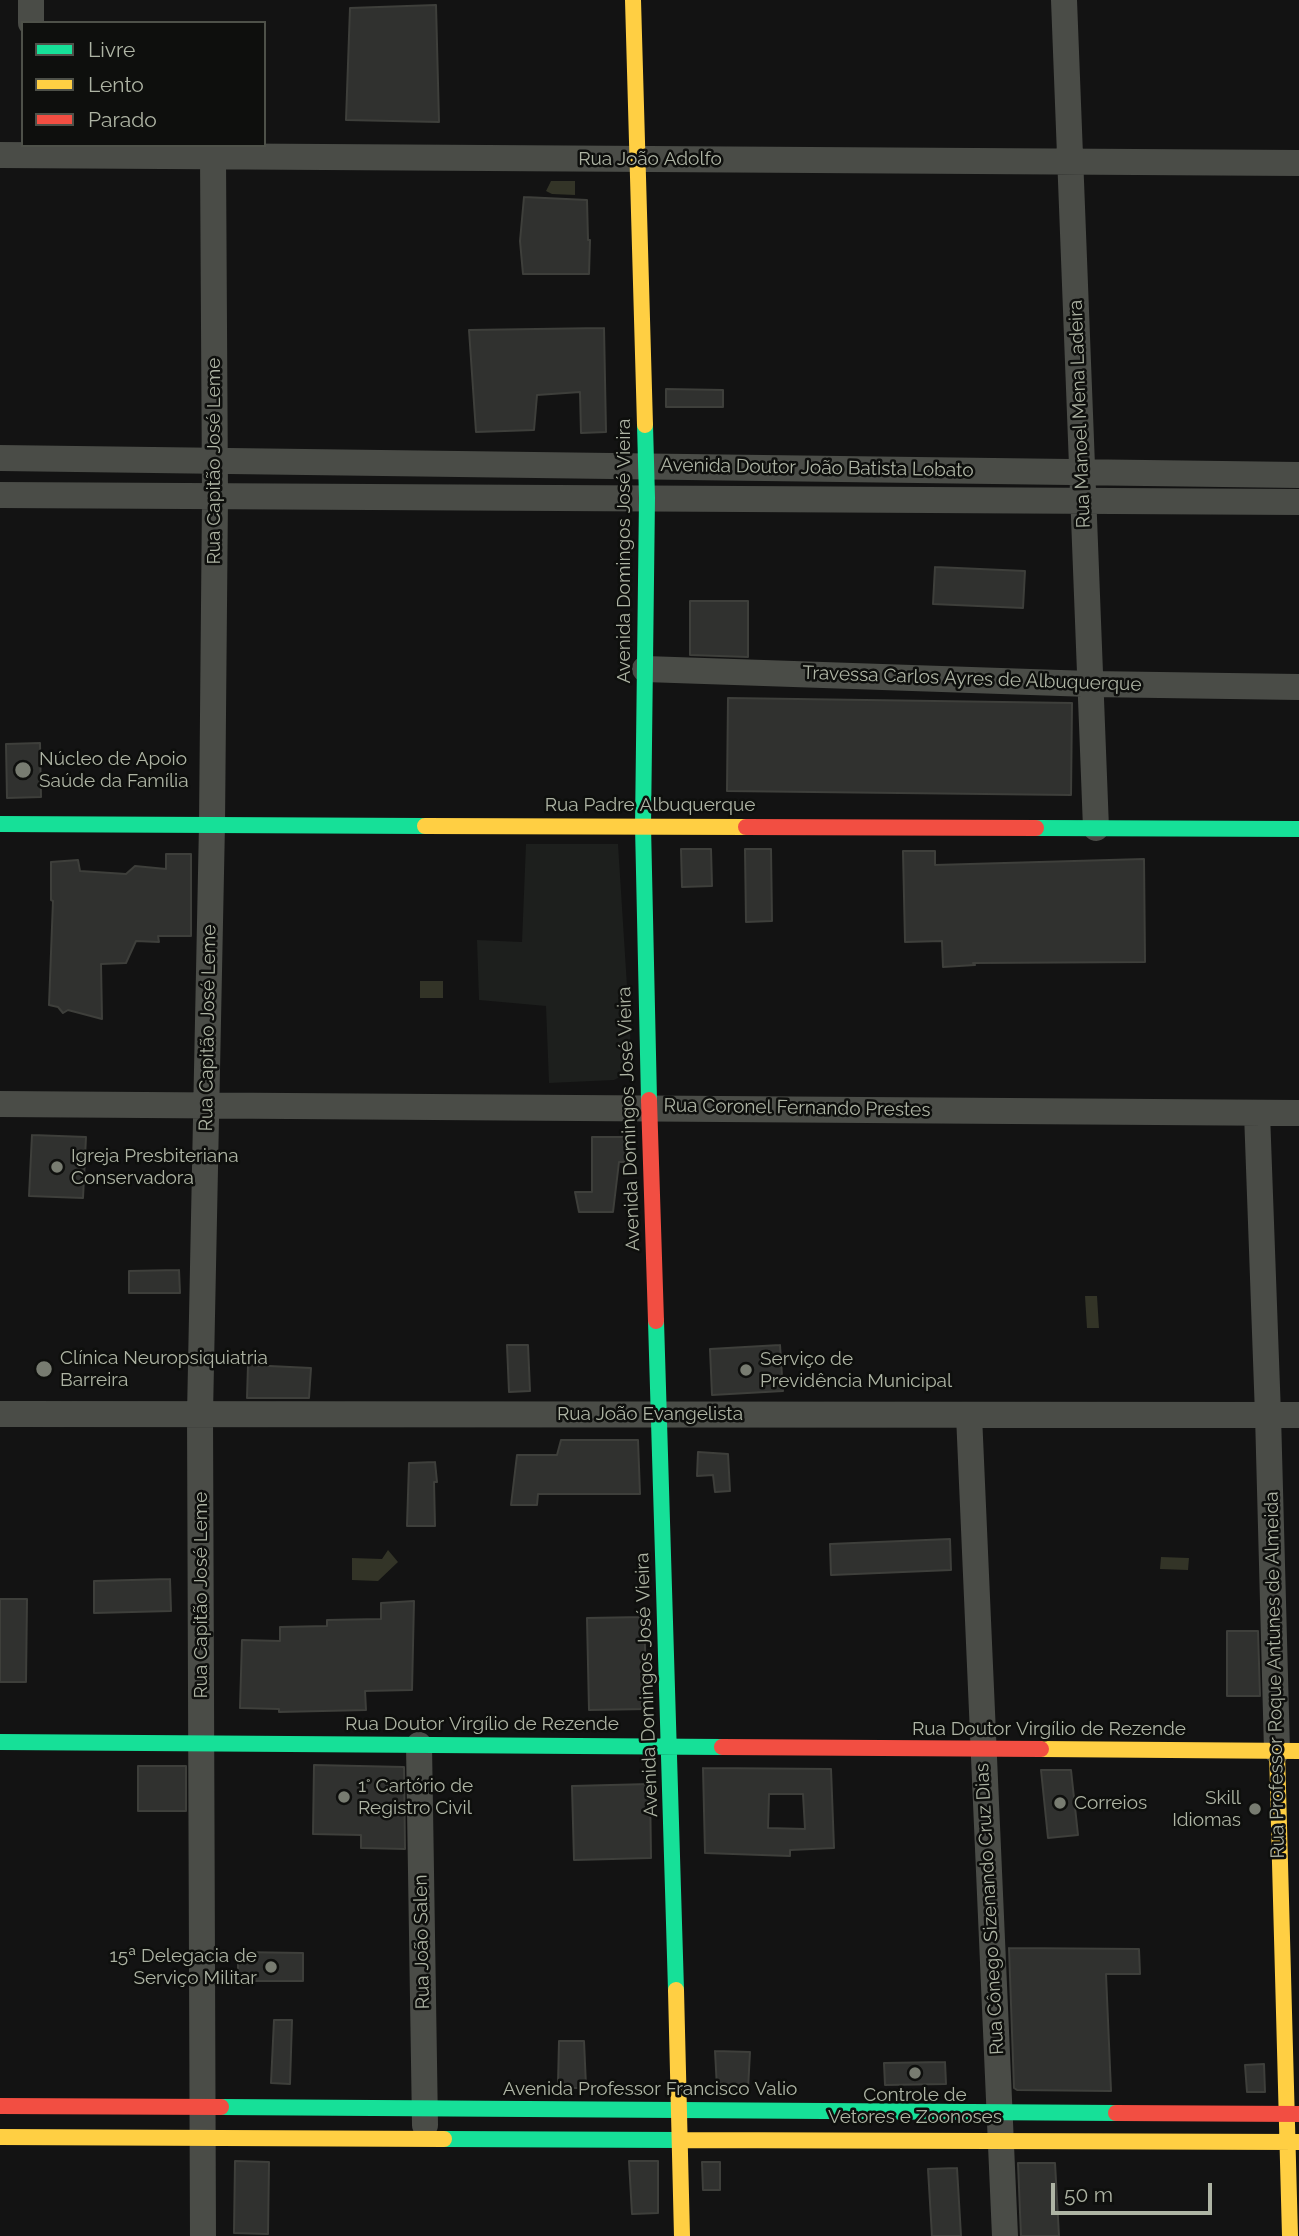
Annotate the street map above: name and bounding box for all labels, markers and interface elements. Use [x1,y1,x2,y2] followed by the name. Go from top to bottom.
[21,21,266,147] legend
[88,37,135,62] text: Livre
[88,72,144,97] text: Lento
[88,107,157,132] text: Parado
[578,148,722,170] street label: Rua João Adolfo
[1065,299,1095,529] street label: Rua Manoel Mena Ladeira
[203,358,225,564] street label: Rua Capitão José Leme
[613,419,635,683] street label: Avenida Domingos José Vieira
[660,454,974,482] street label: Avenida Doutor João Batista Lobato
[802,662,1142,696] street label: Travessa Carlos Ayres de Albuquerque
[39,748,189,792] place label: Núcleo de Apoio Saúde da Família
[13,760,33,780] marker: Núcleo de Apoio Saúde da Família
[545,794,755,816] street label: Rua Padre Albuquerque
[195,924,221,1132] street label: Rua Capitão José Leme
[613,986,645,1252] street label: Avenida Domingos José Vieira
[663,1094,931,1122] street label: Rua Coronel Fernando Prestes
[71,1145,239,1189] place label: Igreja Presbiteriana Conservadora
[49,1159,65,1175] marker: Igreja Presbiteriana Conservadora
[60,1347,268,1391] place label: Clínica Neuropsiquiatria Barreira
[760,1348,952,1392] place label: Serviço de Previdência Municipal
[34,1359,54,1379] marker: Clínica Neuropsiquiatria Barreira
[738,1362,754,1378] marker: Serviço de Previdência Municipal
[557,1403,743,1425] street label: Rua João Evangelista
[1260,1491,1290,1859] street label: Rua Professor Roque Antunes de Almeida
[190,1492,212,1698] street label: Rua Capitão José Leme
[631,1552,663,1818] street label: Avenida Domingos José Vieira
[345,1713,619,1735] street label: Rua Doutor Virgílio de Rezende
[912,1718,1186,1740] street label: Rua Doutor Virgílio de Rezende
[971,1763,1009,2055] street label: Rua Cônego Sizenando Cruz Dias
[358,1775,473,1819] place label: 1° Cartório de Registro Civil
[1172,1787,1241,1831] place label: Skill Idiomas
[336,1789,352,1805] marker: 1° Cartório de Registro Civil
[1074,1792,1147,1814] place label: Correios
[1052,1795,1068,1811] marker: Correios
[1247,1801,1263,1817] marker: Skill Idiomas
[409,1874,435,2010] street label: Rua João Salen
[110,1945,257,1989] place label: 15ª Delegacia de Serviço Militar
[263,1959,279,1975] marker: 15ª Delegacia de Serviço Militar
[907,2065,923,2081] marker: Controle de Vetores e Zoonoses
[503,2078,797,2100] street label: Avenida Professor Francisco Valio
[828,2084,1002,2128] place label: Controle de Vetores e Zoonoses
[1054,2170,1215,2214] scale bar
[1064,2182,1113,2207] text: 50 m

